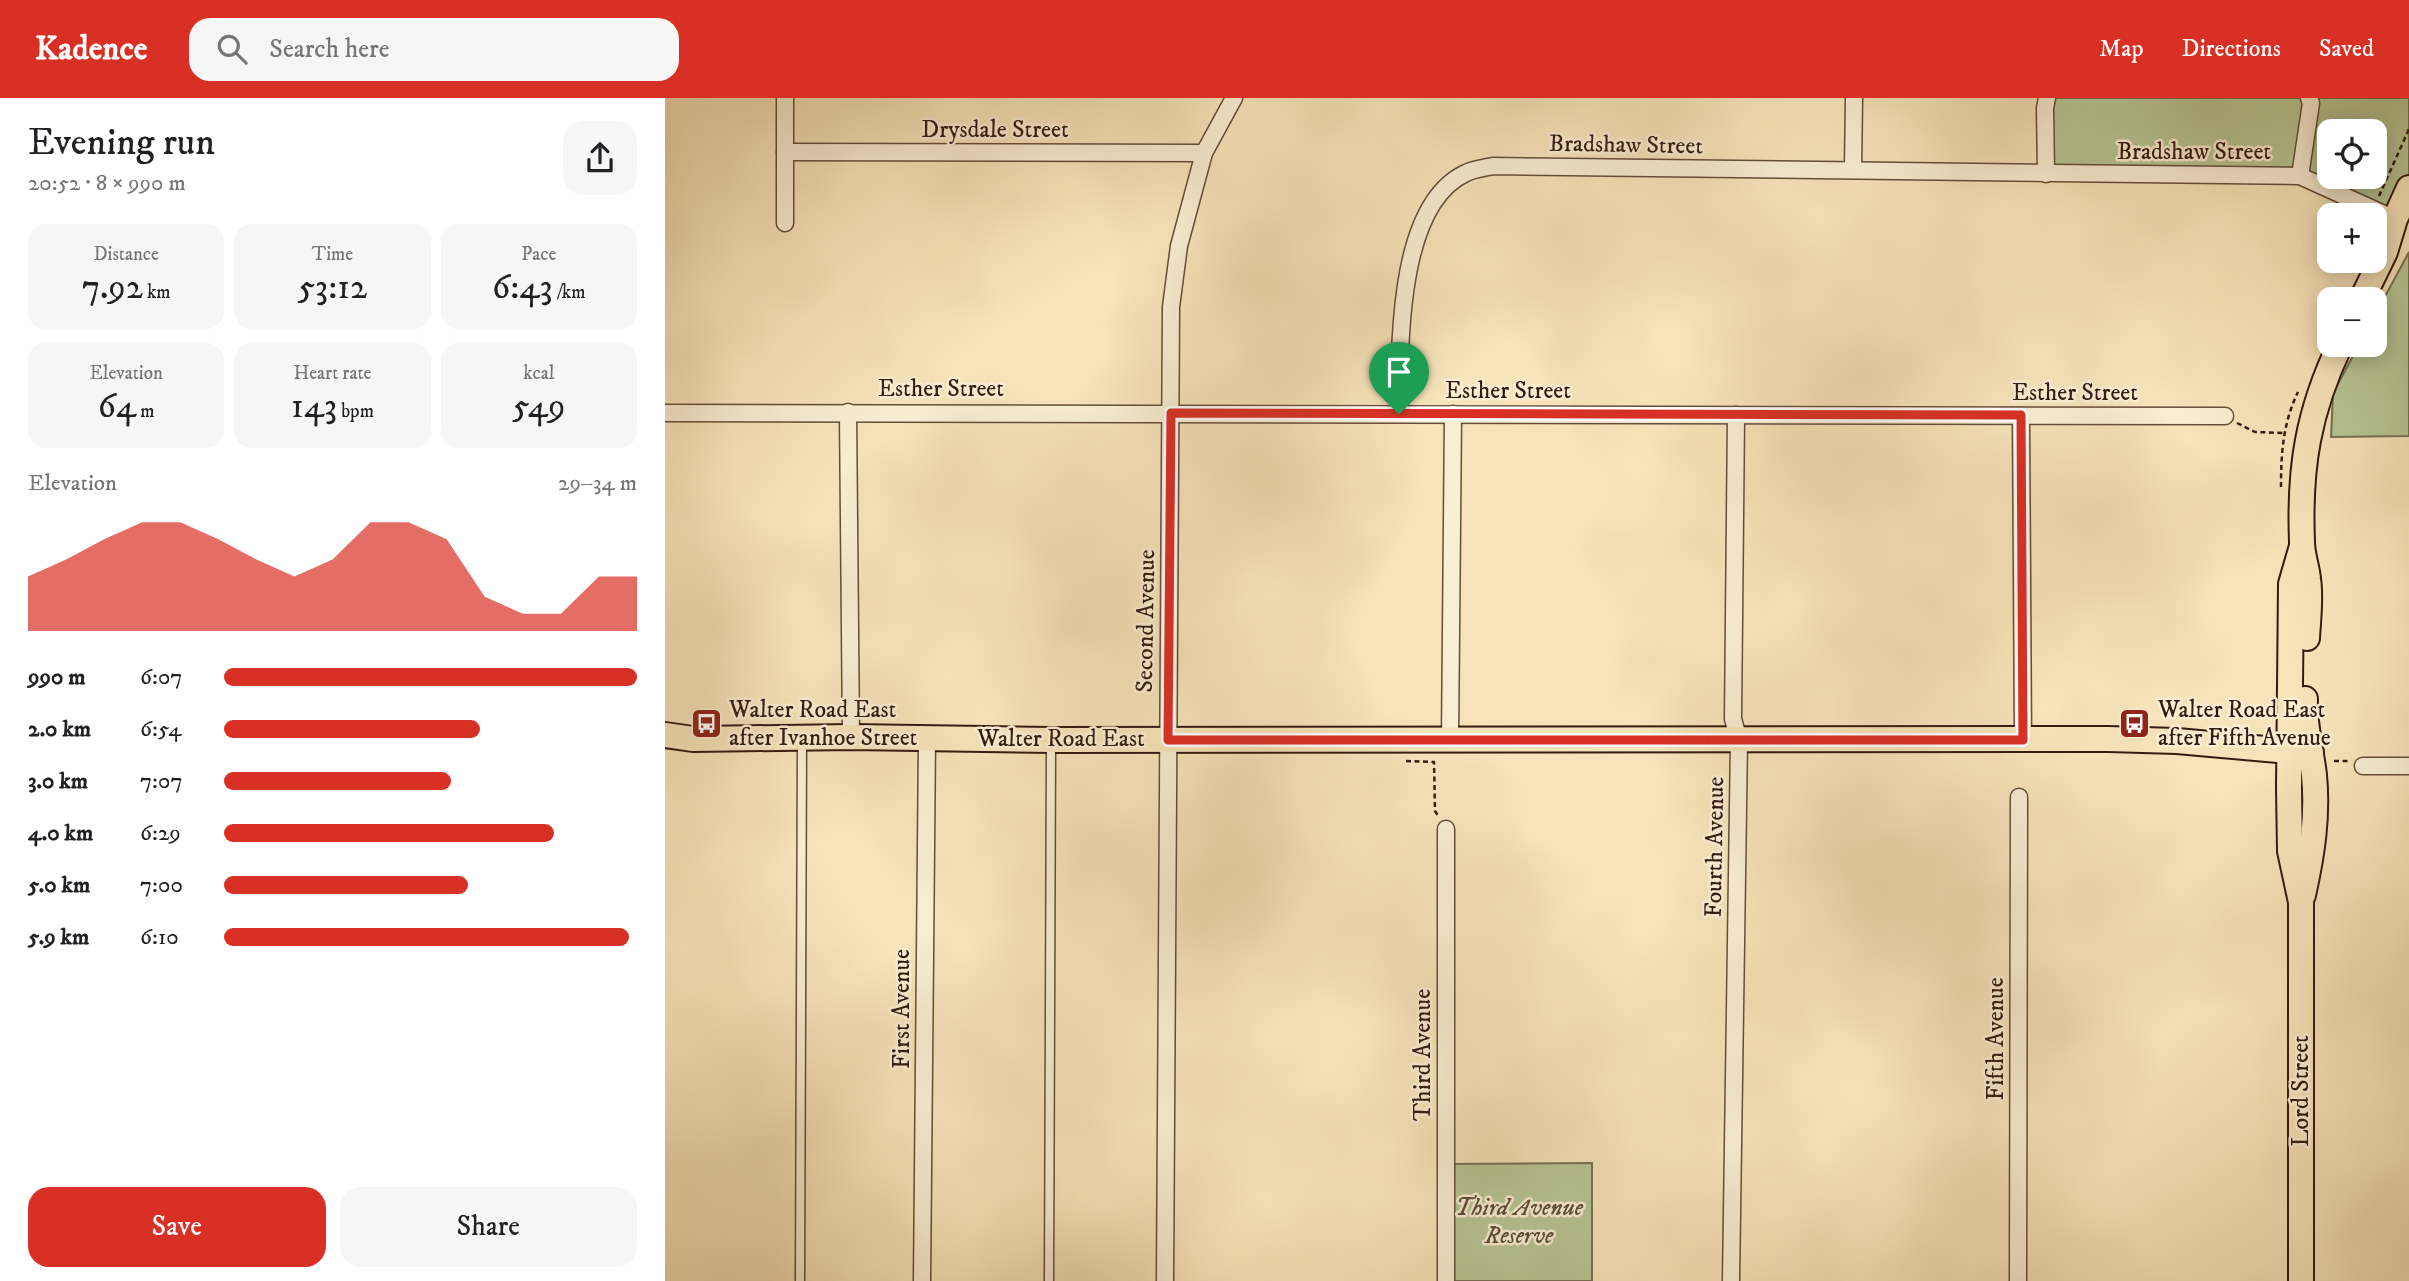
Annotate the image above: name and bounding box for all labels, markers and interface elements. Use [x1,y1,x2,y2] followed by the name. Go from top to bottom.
[189,18,679,81] search box
[35,29,147,70] text: Kadence
[213,30,251,68] icon: search
[269,33,390,66] text: Search here
[2099,34,2144,64] text: Map
[2182,34,2281,64] text: Directions
[2319,34,2374,64] text: Saved
[921,115,1069,145] street label: Drysdale Street
[28,119,215,167] text: Evening run
[2317,119,2387,357] map controls
[2317,119,2387,189] button: locate
[563,121,637,195] button: share
[1549,129,1704,161] street label: Bradshaw Street
[2117,137,2271,167] street label: Bradshaw Street
[28,169,186,198] text: 20:52 · 8 × 990 m
[2317,203,2387,273] button: +
[93,243,159,266] text: Distance
[312,243,353,266] text: Time
[521,243,556,266] text: Pace
[82,266,143,310] text: 7.92
[298,266,367,310] text: 53:12
[492,266,553,310] text: 6:43
[143,281,171,304] text: km
[553,281,586,304] text: /km
[2317,287,2387,357] button: −
[1369,342,1429,414] pin
[1380,353,1418,391] icon: arrive
[89,362,163,385] text: Elevation
[294,362,371,385] text: Heart rate
[523,362,554,385] text: kcal
[878,374,1004,404] street label: Esther Street
[1445,376,1571,406] street label: Esther Street
[2012,378,2138,408] street label: Esther Street
[98,385,136,429] text: 64
[291,385,337,429] text: 143
[512,385,565,429] text: 549
[136,400,155,423] text: m
[337,400,374,423] text: bpm
[28,469,117,498] text: Elevation
[558,469,637,498] text: 29–34 m
[1130,549,1162,693] street label: Second Avenue
[28,663,86,692] text: 990 m
[140,663,182,692] text: 6:07
[728,695,918,753] place label: Walter Road East after Ivanhoe Street
[2157,695,2331,753] place label: Walter Road East after Fifth Avenue
[689,707,723,741] bus stop icon: Walter Road East after Ivanhoe Street
[2118,707,2152,741] bus stop icon: Walter Road East after Fifth Avenue
[28,715,91,744] text: 2.0 km
[140,715,181,744] text: 6:54
[976,724,1145,754] street label: Walter Road East
[28,767,88,796] text: 3.0 km
[140,767,183,796] text: 7:07
[1699,776,1731,918] street label: Fourth Avenue
[28,819,93,848] text: 4.0 km
[140,819,181,848] text: 6:29
[28,871,90,900] text: 5.0 km
[140,871,183,900] text: 7:00
[28,923,89,952] text: 5.9 km
[140,923,179,952] text: 6:10
[887,949,917,1069] street label: First Avenue
[1981,977,2011,1101] street label: Fifth Avenue
[1408,989,1438,1121] street label: Third Avenue
[2286,1035,2316,1147] street label: Lord Street
[28,1187,326,1267] button: Save
[340,1187,637,1267] button: Share
[1455,1193,1584,1251] park label: Third Avenue Reserve

